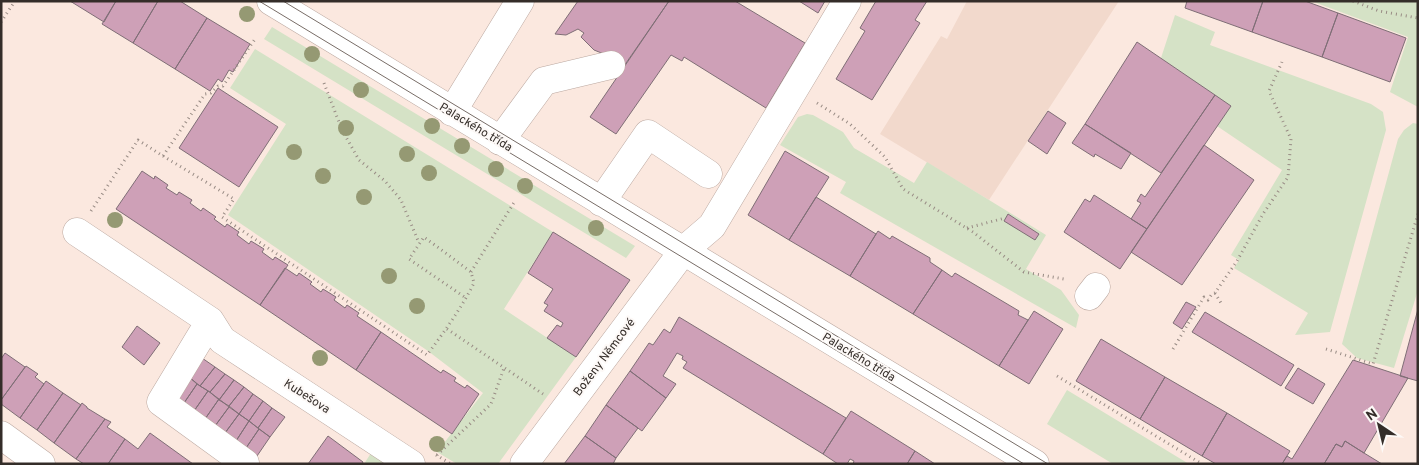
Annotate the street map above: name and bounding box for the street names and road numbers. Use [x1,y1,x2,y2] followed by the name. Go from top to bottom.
[436,100,515,156] street label: Palackého třída
[570,315,639,400] street label: Boženy Němcové
[819,330,898,386] street label: Palackého třída
[280,376,333,418] street label: Kubešova

